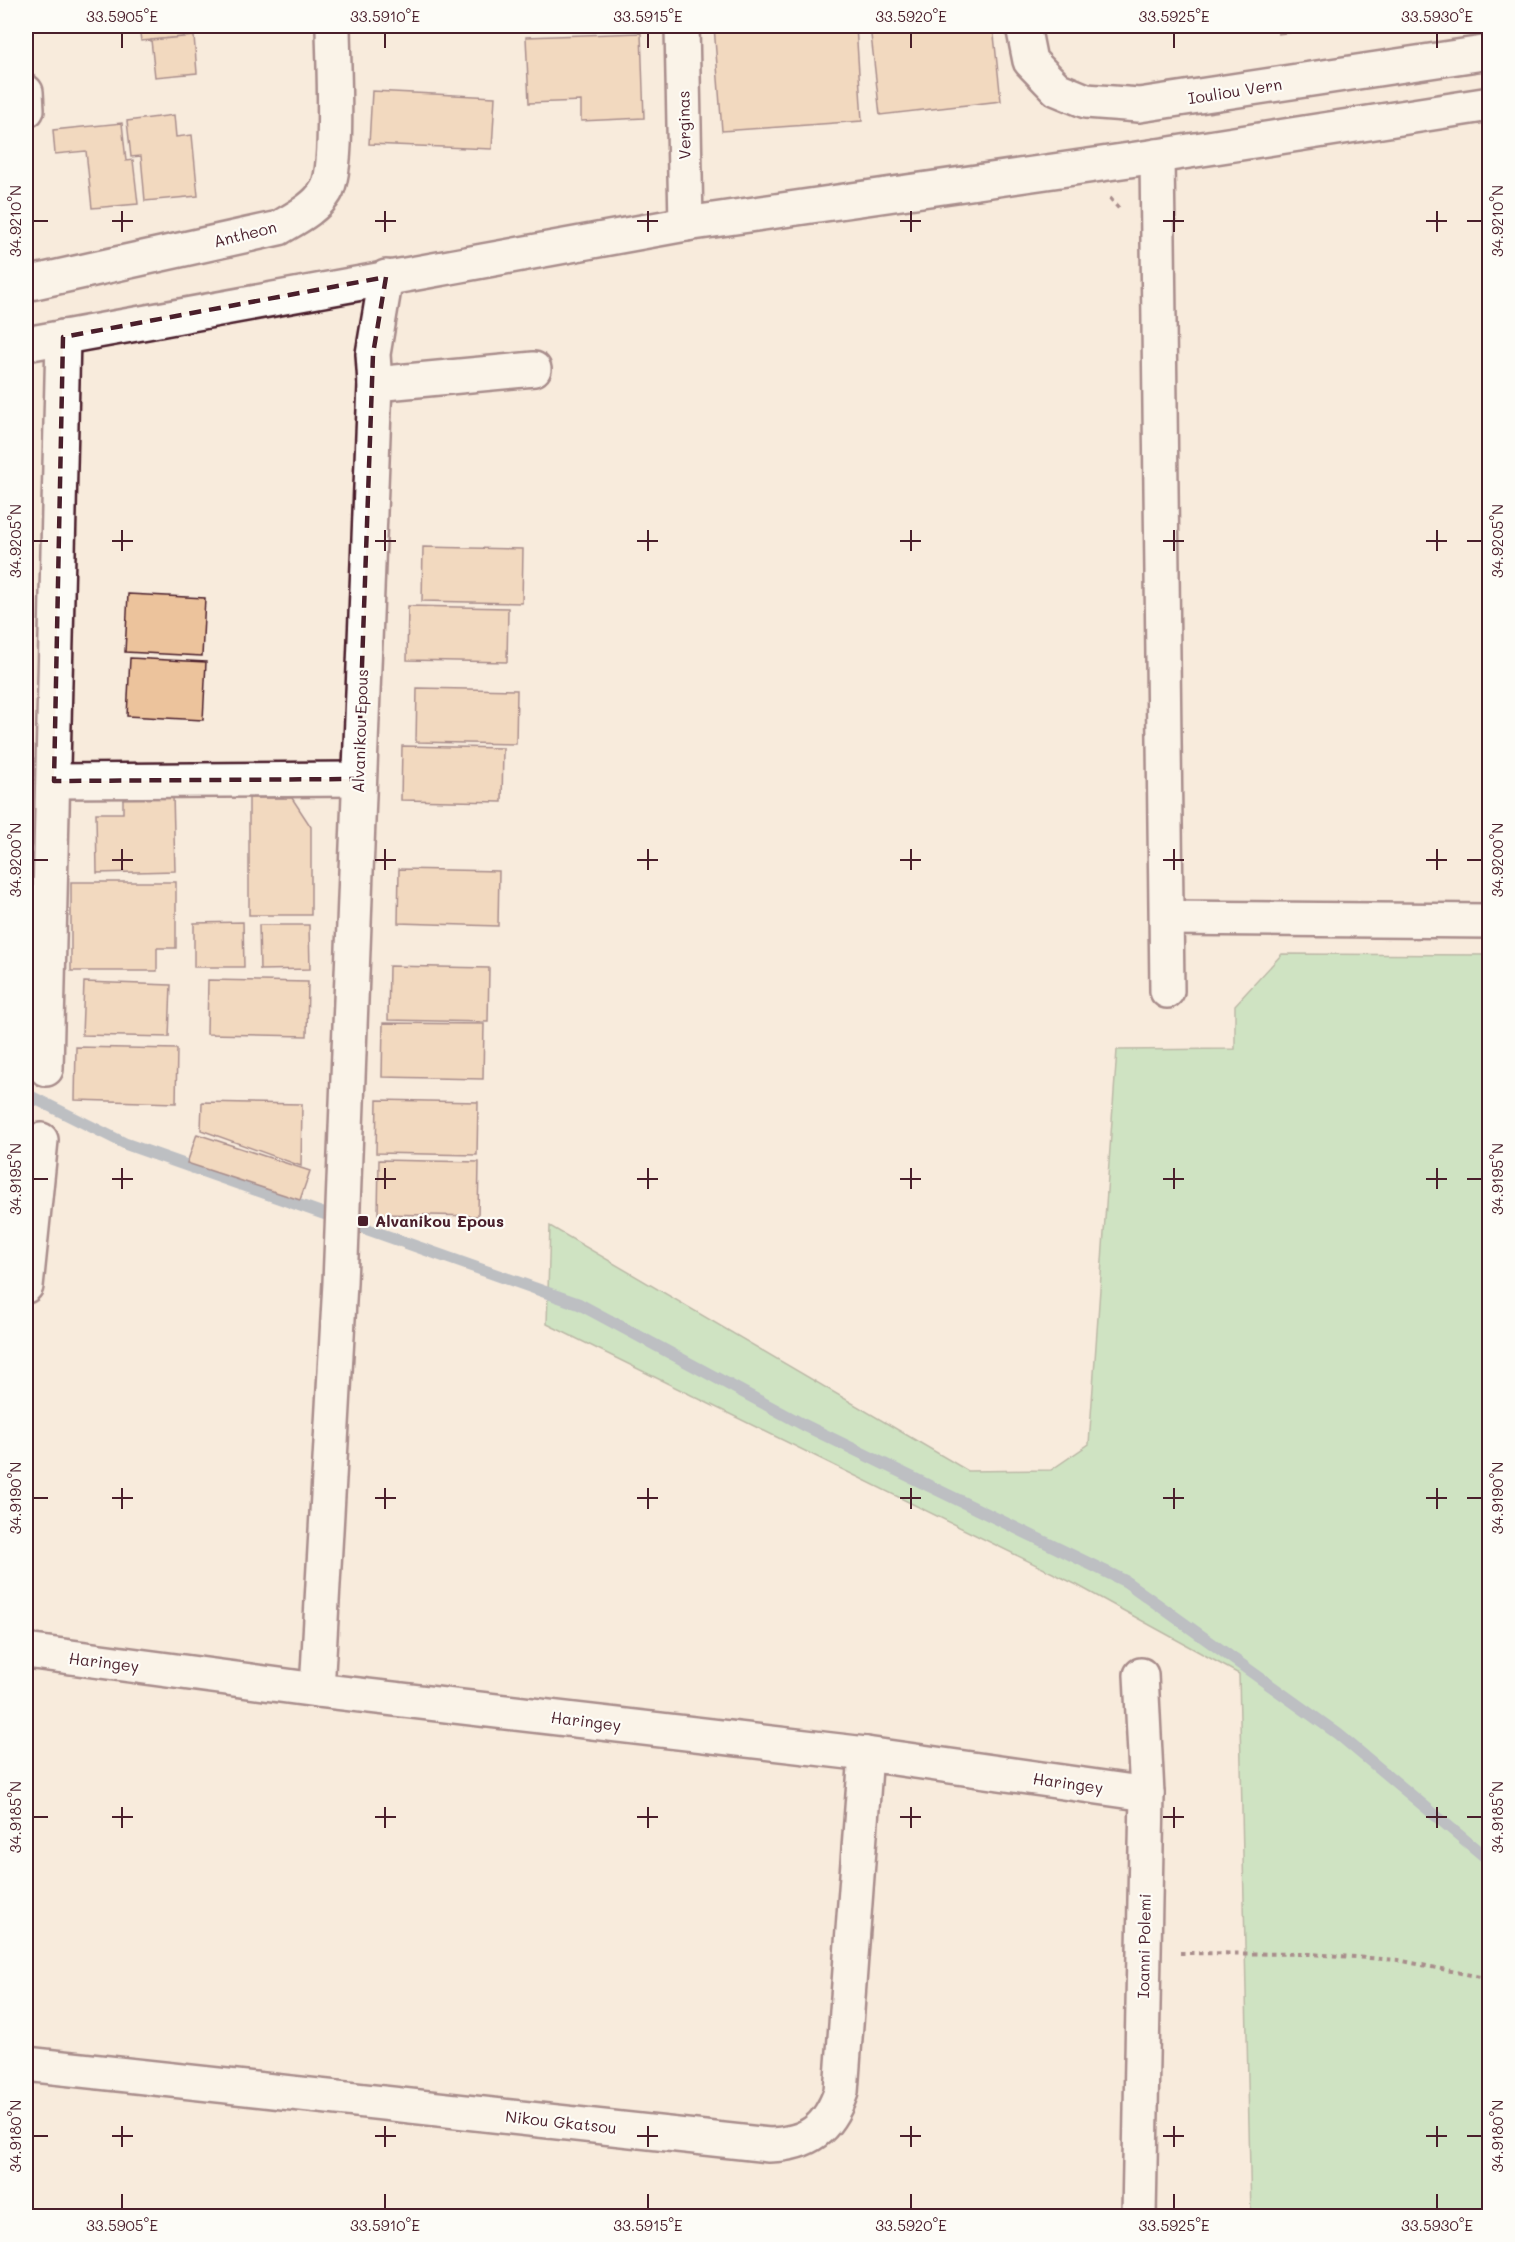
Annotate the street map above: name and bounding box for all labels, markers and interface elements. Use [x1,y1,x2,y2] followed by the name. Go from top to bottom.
[86,6,158,26] text: 33.5905°E
[350,6,420,26] text: 33.5910°E
[613,6,683,26] text: 33.5915°E
[875,6,947,26] text: 33.5920°E
[1138,6,1210,26] text: 33.5925°E
[1401,6,1473,26] text: 33.5930°E
[1187,73,1283,108] street label: Iouliou Vern
[672,90,695,160] street label: Verginas
[5,185,25,257] text: 34.9210°N
[1487,185,1507,257] text: 34.9210°N
[211,216,279,251] street label: Antheon
[5,504,25,578] text: 34.9205°N
[1487,504,1507,578] text: 34.9205°N
[347,669,372,793] street label: Alvanikou Epous
[5,823,25,897] text: 34.9200°N
[1487,823,1507,897] text: 34.9200°N
[5,1143,25,1215] text: 34.9195°N
[1487,1143,1507,1215] text: 34.9195°N
[375,1210,504,1231] place label: Alvanikou Epous
[356,1214,370,1228] marker: Alvanikou Epous
[5,1462,25,1534] text: 34.9190°N
[1487,1462,1507,1534] text: 34.9190°N
[68,1647,140,1676] street label: Haringey
[550,1706,622,1735] street label: Haringey
[1032,1767,1105,1798] street label: Haringey
[5,1781,25,1853] text: 34.9185°N
[1487,1781,1507,1853] text: 34.9185°N
[1132,1893,1155,1999] street label: Ioanni Polemi
[5,2100,25,2172] text: 34.9180°N
[1487,2100,1507,2172] text: 34.9180°N
[504,2105,618,2138] street label: Nikou Gkatsou
[86,2215,158,2235] text: 33.5905°E
[350,2215,420,2235] text: 33.5910°E
[613,2215,683,2235] text: 33.5915°E
[875,2215,947,2235] text: 33.5920°E
[1138,2215,1210,2235] text: 33.5925°E
[1401,2215,1473,2235] text: 33.5930°E

